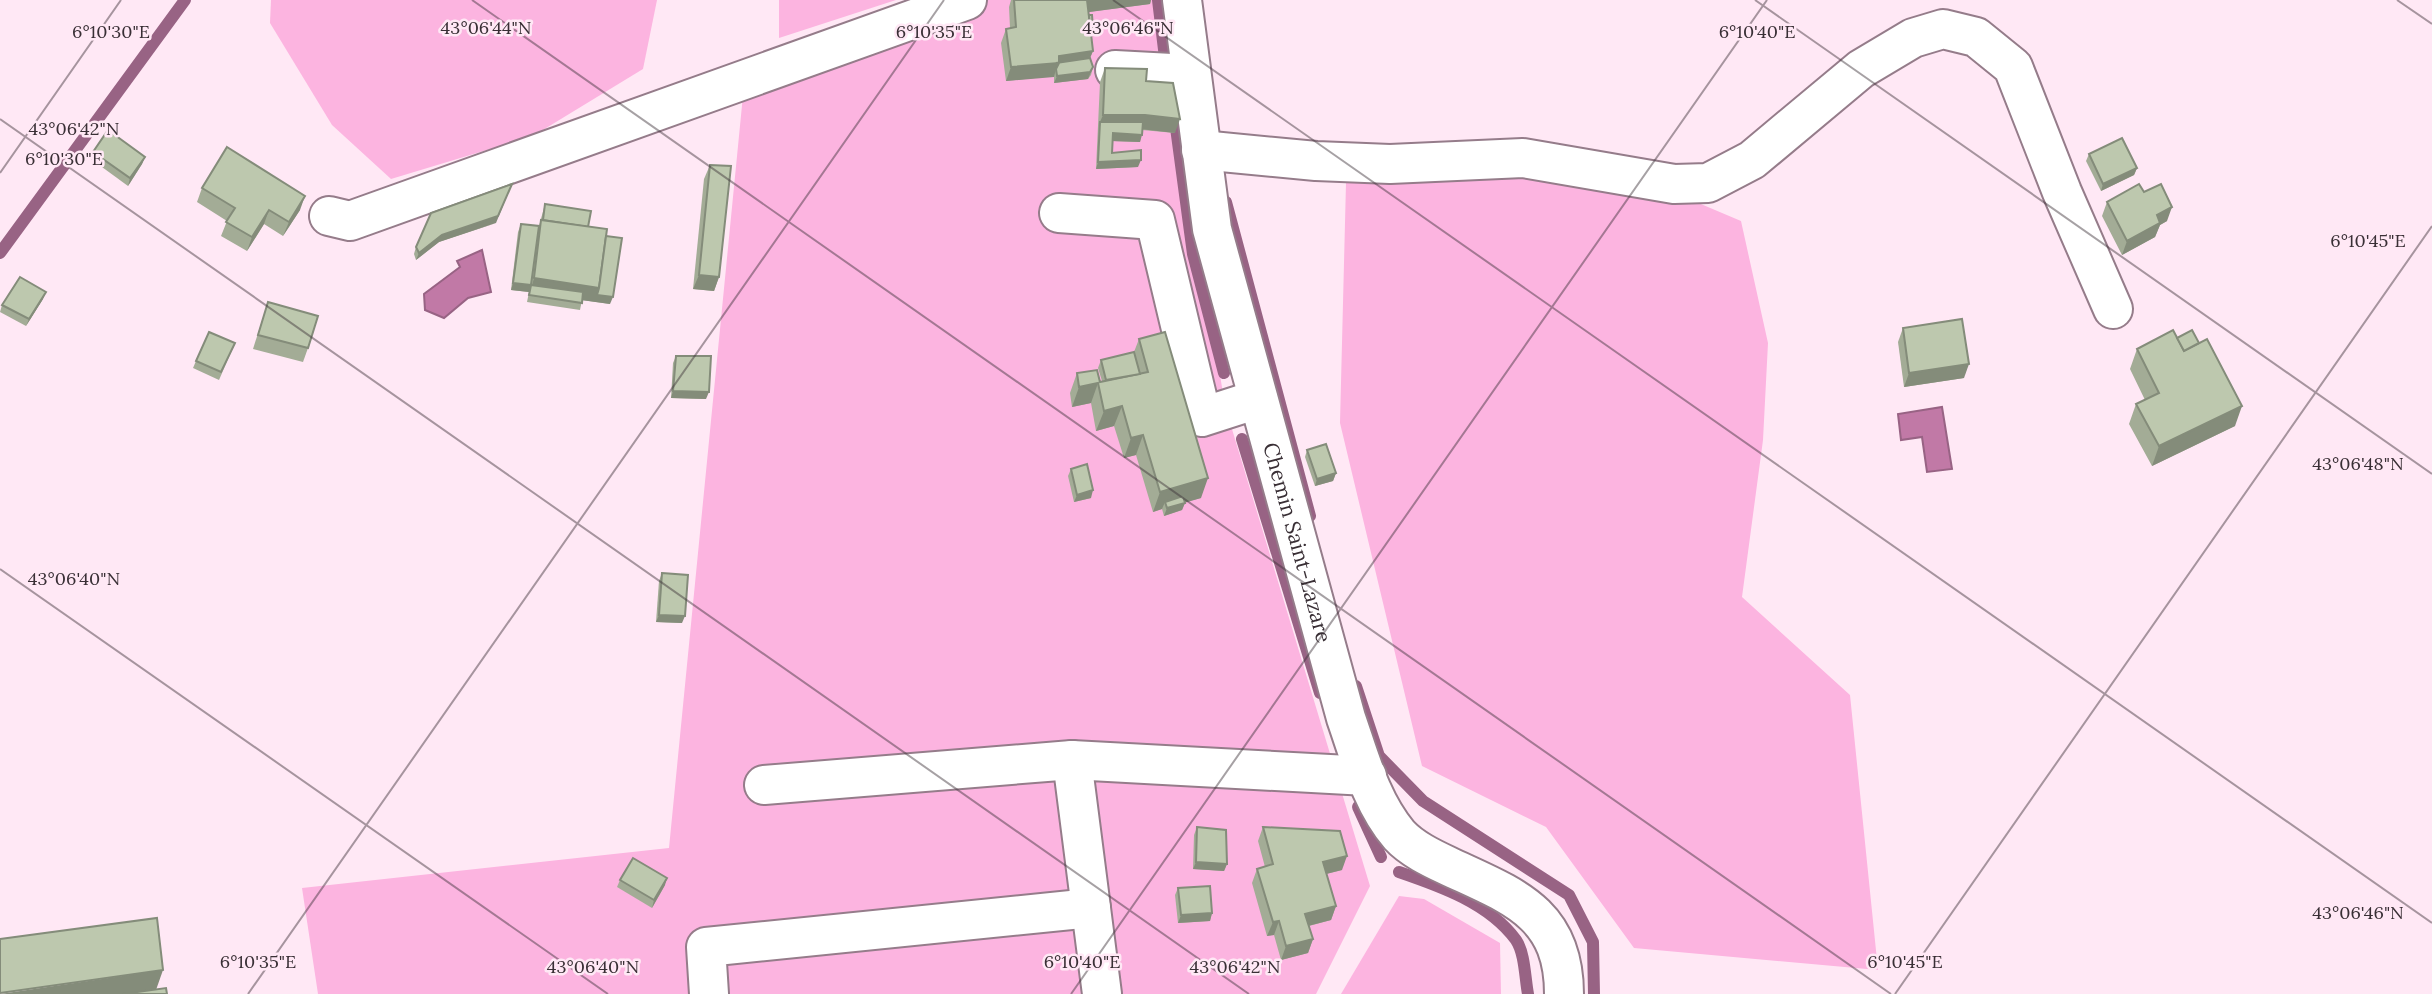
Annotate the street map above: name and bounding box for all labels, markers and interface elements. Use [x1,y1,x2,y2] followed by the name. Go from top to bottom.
[441,16,531,39] text: 43°06'44"N
[1082,16,1174,39] text: 43°06'46"N
[72,20,150,43] text: 6°10'30"E
[896,20,972,43] text: 6°10'35"E
[1719,20,1795,43] text: 6°10'40"E
[29,117,119,140] text: 43°06'42"N
[25,147,103,170] text: 6°10'30"E
[2330,229,2406,252] text: 6°10'45"E
[1258,439,1338,646] street label: Chemin Saint-Lazare
[2312,452,2404,475] text: 43°06'48"N
[28,567,120,590] text: 43°06'40"N
[2312,901,2404,924] text: 43°06'46"N
[220,950,296,973] text: 6°10'35"E
[1044,950,1120,973] text: 6°10'40"E
[1867,950,1943,973] text: 6°10'45"E
[547,955,639,978] text: 43°06'40"N
[1190,955,1280,978] text: 43°06'42"N

